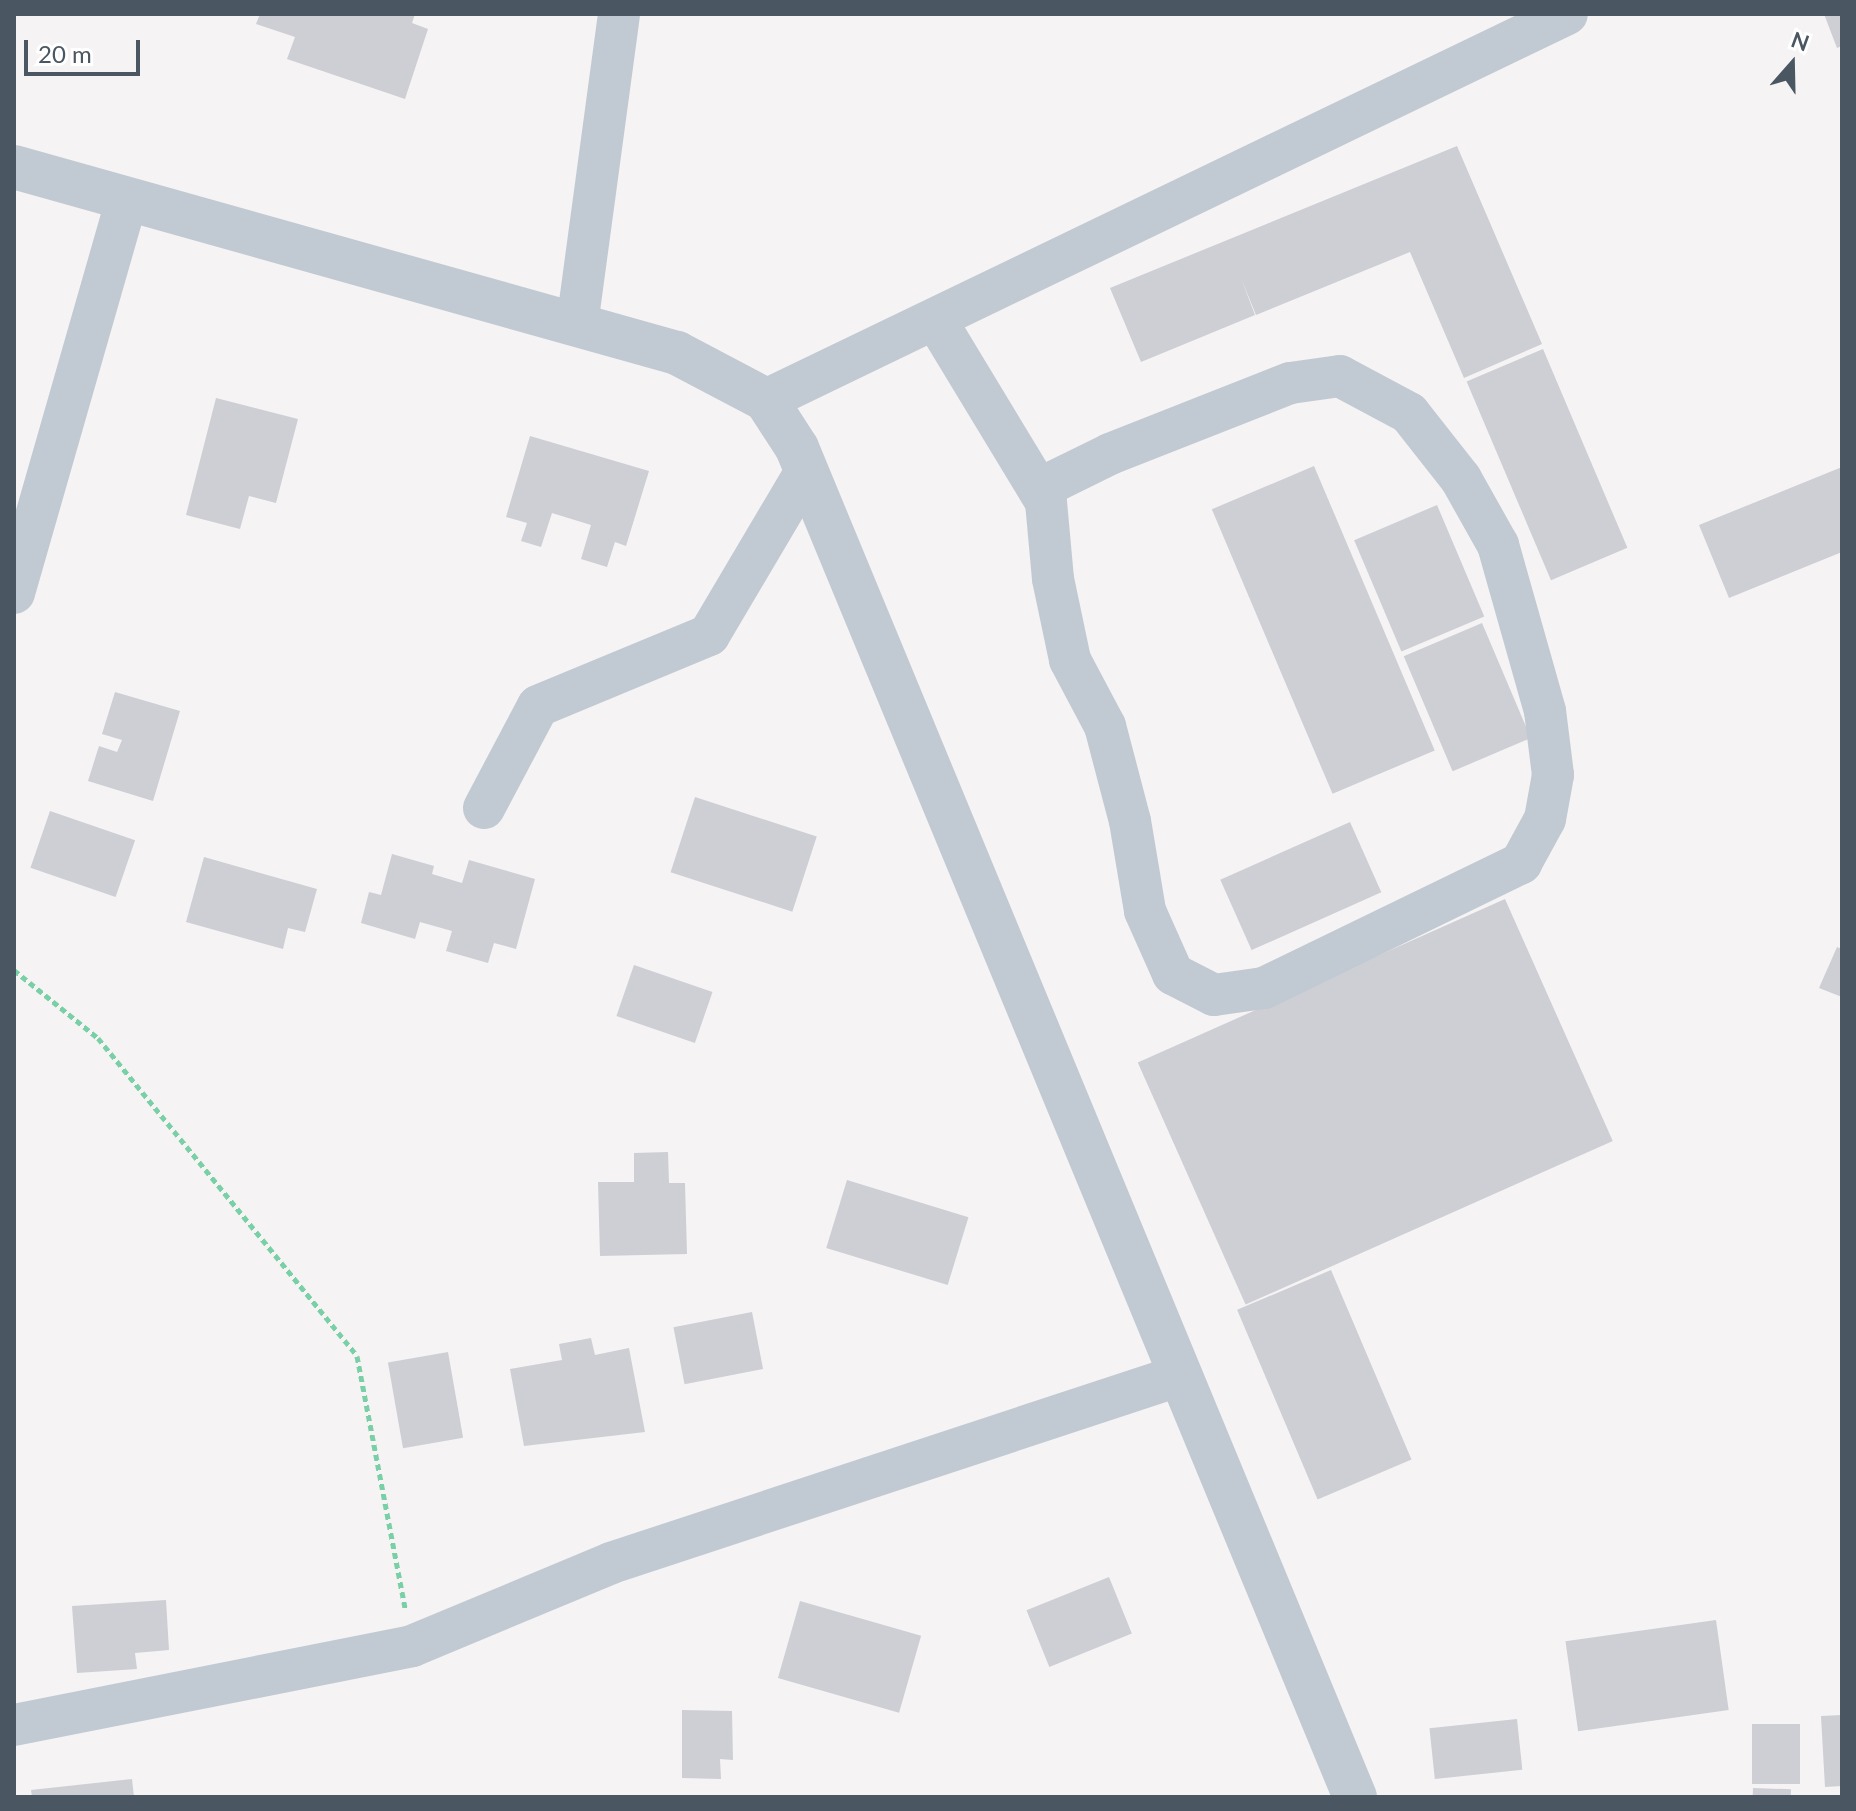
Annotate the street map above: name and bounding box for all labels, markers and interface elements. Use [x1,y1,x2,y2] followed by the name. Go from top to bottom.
[28,24,144,74] scale bar
[1752,24,1832,104] north arrow
[1788,25,1813,57] text: N
[38,39,92,68] text: 20 m

